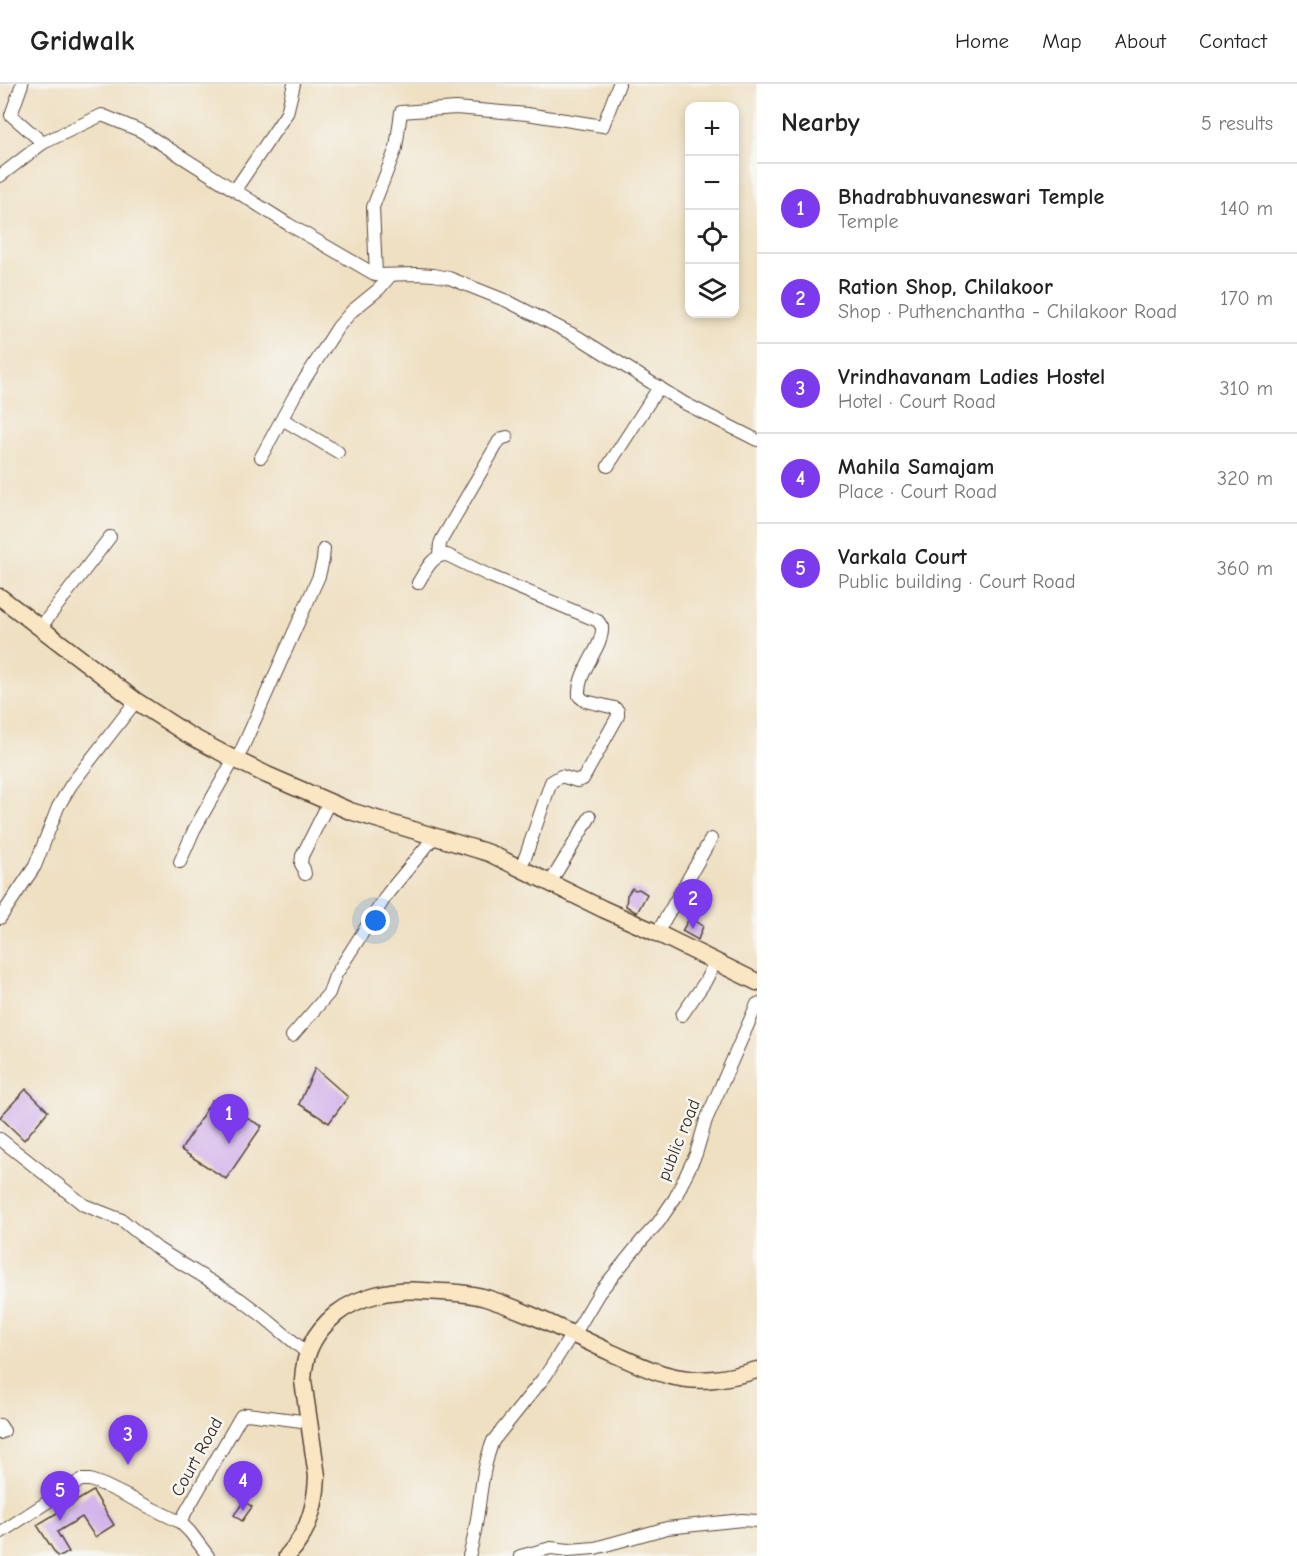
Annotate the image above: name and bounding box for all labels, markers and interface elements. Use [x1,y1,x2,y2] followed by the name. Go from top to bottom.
[30,25,134,57] text: Gridwalk
[955,29,1009,53] text: Home
[1042,29,1082,53] text: Map
[1115,29,1166,53] text: About
[1199,29,1267,53] text: Contact
[685,102,739,318] map controls
[685,102,739,156] button: +
[781,108,860,138] text: Nearby
[1201,112,1273,135] text: 5 results
[685,156,739,210] button: −
[838,184,1104,210] text: Bhadrabhuvaneswari Temple
[797,197,804,220] text: 1
[1220,197,1273,220] text: 140 m
[685,210,739,264] button: locate
[838,210,898,233] text: Temple
[685,264,739,318] button: layers
[838,274,1053,300] text: Ration Shop, Chilakoor
[796,287,805,310] text: 2
[1220,287,1273,310] text: 170 m
[838,300,1177,323] text: Shop · Puthenchantha - Chilakoor Road
[838,364,1105,390] text: Vrindhavanam Ladies Hostel
[796,377,805,400] text: 3
[1220,377,1273,400] text: 310 m
[838,390,996,413] text: Hotel · Court Road
[838,454,994,480] text: Mahila Samajam
[796,467,805,490] text: 4
[1217,467,1273,490] text: 320 m
[838,480,997,503] text: Place · Court Road
[838,544,967,570] text: Varkala Court
[795,557,806,580] text: 5
[1217,557,1273,580] text: 360 m
[838,570,1075,593] text: Public building · Court Road
[674,880,712,929] pin: 2
[361,906,390,935] your location
[210,1094,248,1144] pin: 1
[653,1096,705,1184] street label: public road
[167,1414,227,1500] street label: Court Road
[108,1416,148,1465] pin: 3
[224,1462,262,1511] pin: 4
[40,1472,80,1521] pin: 5

